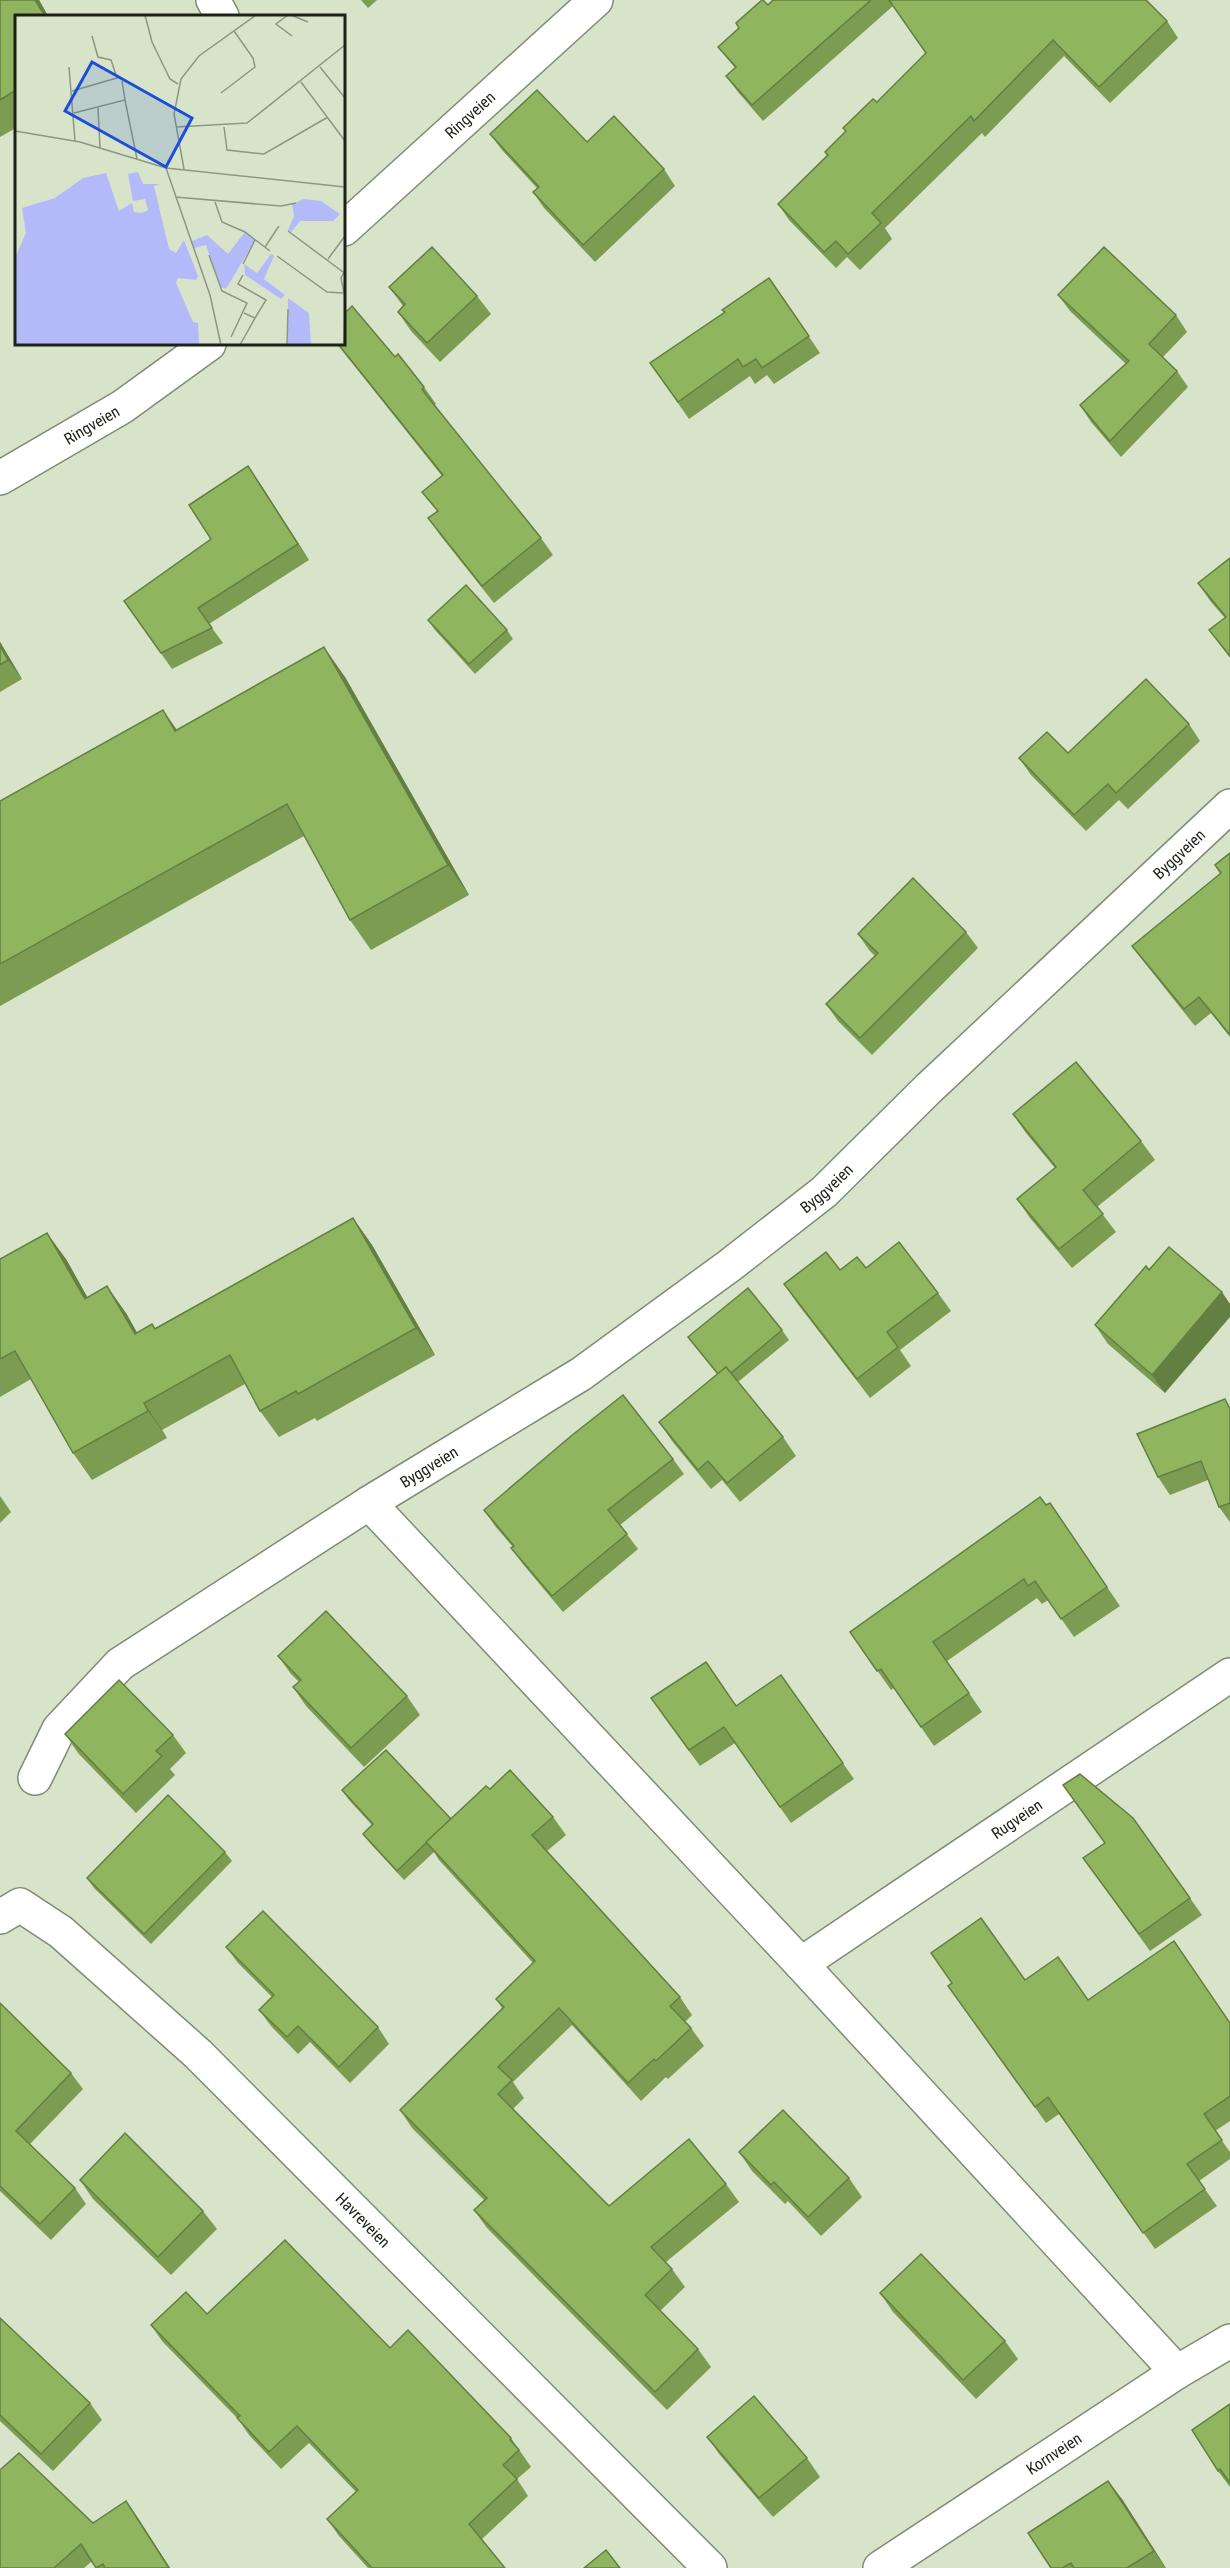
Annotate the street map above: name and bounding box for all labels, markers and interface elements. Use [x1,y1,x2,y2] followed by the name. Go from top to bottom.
[15,15,345,345] inset map
[441,88,499,143] street label: Ringveien
[61,402,123,449] street label: Ringveien
[1149,825,1209,883] street label: Byggveien
[796,1160,857,1217] street label: Byggveien
[397,1442,461,1492] street label: Byggveien
[988,1795,1046,1843] street label: Rugveien
[332,2189,394,2252] street label: Havreveien
[1023,2429,1085,2479] street label: Kornveien

